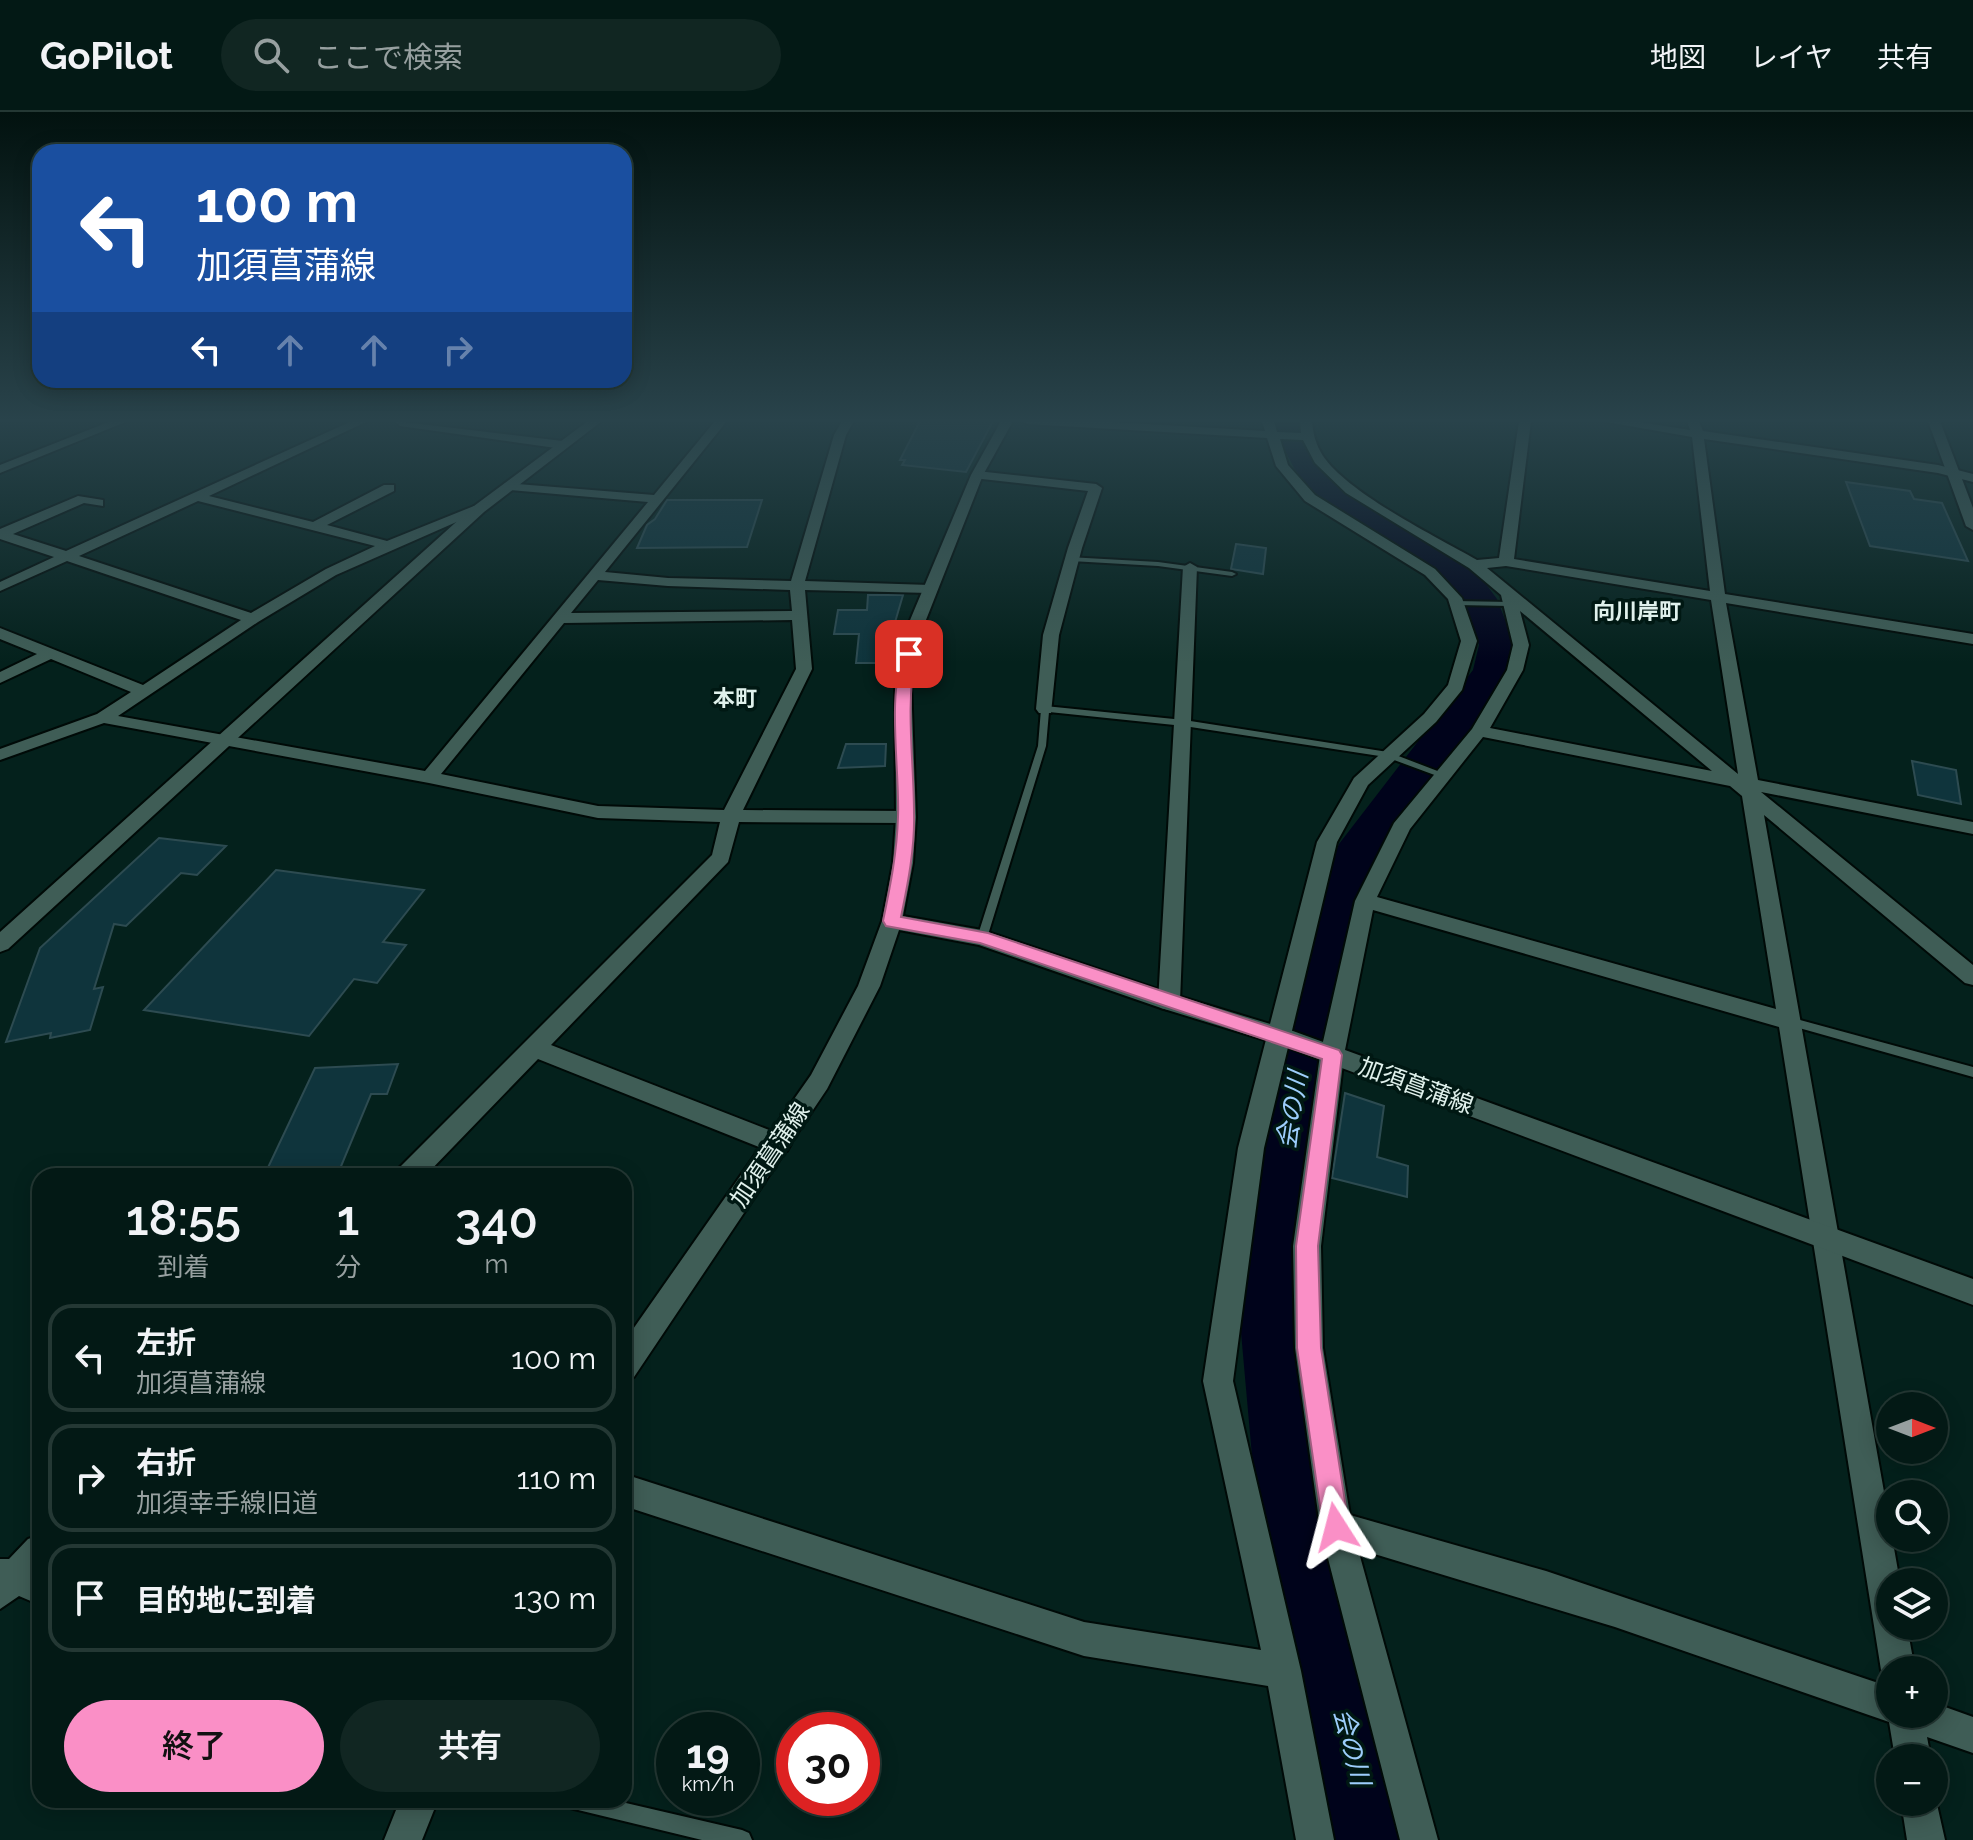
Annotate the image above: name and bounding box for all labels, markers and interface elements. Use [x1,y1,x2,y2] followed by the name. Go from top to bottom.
[221,19,781,91] search box
[40,33,173,78] text: GoPilot
[249,33,293,77] icon: search
[313,40,463,75] text: ここで検索
[1650,41,1706,74] text: 地図
[1750,41,1833,74] text: レイヤ
[1877,41,1933,74] text: 共有
[196,169,358,235] text: 100 m
[64,176,168,280] icon: left
[196,244,376,286] text: 加須菖蒲線
[184,328,228,372] icon: left
[268,328,312,372] icon: ahead
[352,328,396,372] icon: ahead
[436,328,480,372] icon: right
[1593,598,1681,624] district label: 向川岸町
[875,620,943,688] pin
[887,632,931,676] icon: arrive
[713,685,757,711] district label: 本町
[1355,1051,1478,1120] street label: 加須菖蒲線
[1271,1066,1313,1151] water label: 会の川
[724,1097,815,1213] street label: 加須菖蒲線
[126,1190,241,1246] text: 18:55
[337,1190,359,1246] text: 1
[455,1193,538,1249] text: 340
[485,1249,508,1279] text: m
[158,1252,210,1282] text: 到着
[335,1252,361,1282] text: 分
[136,1325,196,1360] text: 左折
[68,1336,112,1380] icon: left
[511,1341,596,1376] text: 100 m
[136,1368,266,1398] text: 加須菖蒲線
[1876,1392,1948,1464] north arrow
[1876,1392,1948,1816] map controls
[136,1445,196,1480] text: 右折
[68,1456,112,1500] icon: right
[517,1461,596,1496] text: 110 m
[1876,1480,1948,1552] button: search
[1294,1485,1378,1569] position arrow
[136,1488,318,1518] text: 加須幸手線旧道
[1876,1568,1948,1640] button: layers
[68,1576,112,1620] icon: arrive
[514,1581,596,1616] text: 130 m
[136,1583,316,1618] text: 目的地に到着
[1876,1656,1948,1728] button: +
[64,1700,324,1792] button: 終了
[340,1700,600,1792] button: 共有
[1328,1706,1377,1791] water label: 会の川
[776,1712,880,1816] speed limit sign: 30
[686,1730,730,1777] text: 19
[1876,1744,1948,1816] button: −
[682,1772,734,1796] text: km/h

